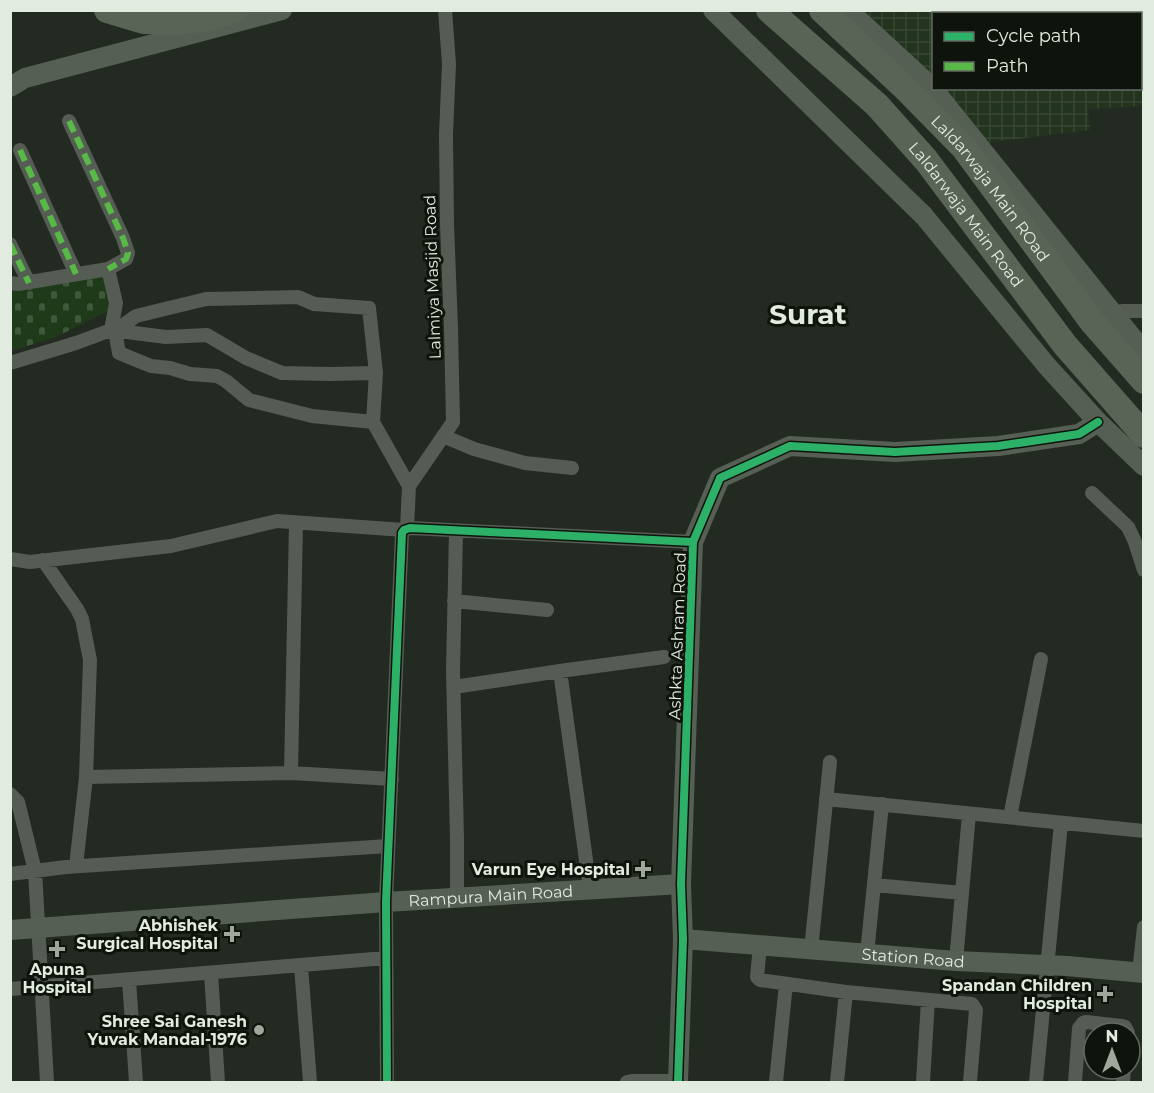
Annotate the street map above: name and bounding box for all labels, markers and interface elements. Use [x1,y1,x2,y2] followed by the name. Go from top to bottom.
[932,12,1142,90] legend
[986,25,1081,47] text: Cycle path
[986,55,1029,77] text: Path
[927,111,1053,265] street label: Laldarwaja Main ROad
[904,138,1027,291] street label: Laldarwaja Main Road
[420,194,445,359] street label: Lalmiya Masjid Road
[769,297,847,331] district label: Surat
[665,552,690,720] street label: Ashkta Ashram Road
[471,860,630,879] place label: Varun Eye Hospital
[634,860,652,878] marker: Varun Eye Hospital
[408,882,574,911] street label: Rampura Main Road
[76,916,219,953] place label: Abhishek Surgical Hospital
[223,925,241,943] marker: Abhishek Surgical Hospital
[48,940,66,958] marker: Apuna Hospital
[861,944,965,971] street label: Station Road
[22,960,92,997] place label: Apuna Hospital
[942,976,1092,1013] place label: Spandan Children Hospital
[1096,985,1114,1003] marker: Spandan Children Hospital
[87,1012,247,1049] place label: Shree Sai Ganesh Yuvak Mandal-1976
[1082,1021,1142,1081] north arrow
[252,1023,266,1037] marker: Shree Sai Ganesh Yuvak Mandal-1976
[1106,1027,1118,1046] text: N

